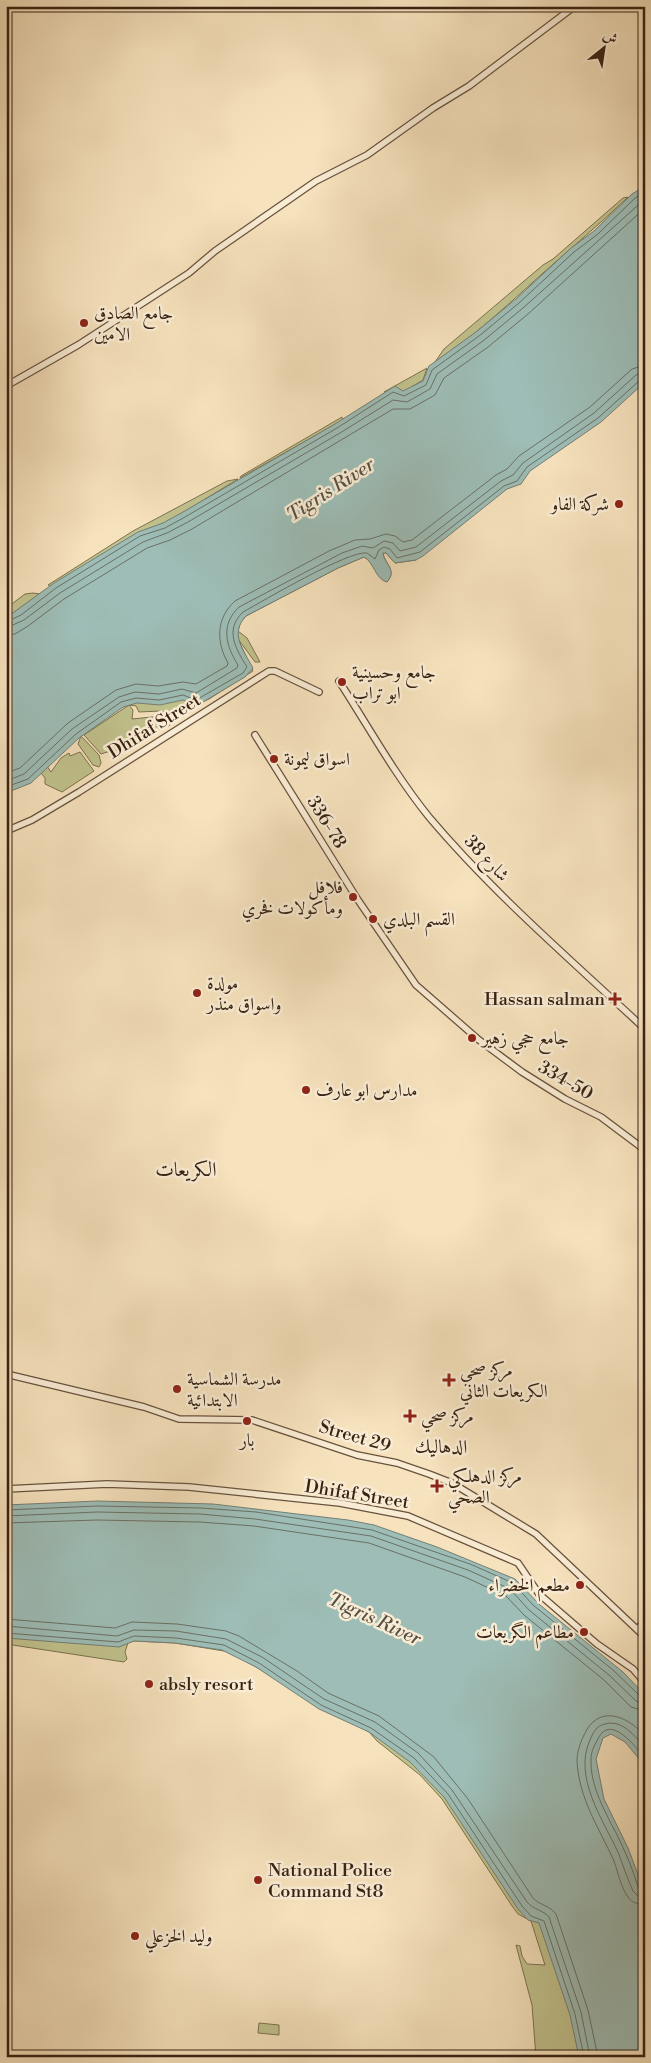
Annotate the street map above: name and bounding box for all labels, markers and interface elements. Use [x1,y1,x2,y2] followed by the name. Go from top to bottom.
[578,22,628,72] north arrow
[599,26,621,49] text: ش
[94,302,173,346] place label: جامع الصادق الامين
[78,317,90,329] marker: جامع الصادق الامين
[282,452,380,527] water label: Tigris River
[549,493,609,516] place label: شركة الفاو
[613,498,625,510] marker: شركة الفاو
[352,661,436,705] place label: جامع وحسينية ابو تراب
[336,676,348,688] marker: جامع وحسينية ابو تراب
[103,688,206,764] street label: Dhifaf Street
[284,748,350,771] place label: اسواق ليمونة
[268,753,280,765] marker: اسواق ليمونة
[302,792,352,853] street label: 336-78
[457,830,514,889] street label: شارع 38
[242,876,343,923] place label: فلافل ومأكولات فخري
[347,891,359,903] marker: فلافل ومأكولات فخري
[383,908,455,937] place label: القسم البلدي
[367,913,379,925] marker: القسم البلدي
[205,972,282,1016] place label: مولدة واسواق منذر
[191,987,203,999] marker: مولدة واسواق منذر
[484,988,605,1011] place label: Hassan salman
[609,993,621,1005] marker: Hassan salman
[480,1027,569,1055] place label: جامع حجي زهير
[466,1032,478,1044] marker: جامع حجي زهير
[534,1056,597,1105] street label: 334-50
[316,1079,417,1102] place label: مدارس ابو عارف
[300,1084,312,1096] marker: مدارس ابو عارف
[155,1158,217,1183] district label: الكريعات
[460,1359,548,1406] place label: مركز صحي الكريعات الثاني
[187,1368,282,1412] place label: مدرسة الشماسية الابتدائية
[442,1373,456,1387] marker: مركز صحي الكريعات الثاني
[171,1383,183,1395] marker: مدرسة الشماسية الابتدائية
[421,1405,474,1433] place label: مركز صحي
[403,1409,417,1423] marker: مركز صحي
[241,1415,253,1427] marker: بار
[316,1415,394,1458] street label: Street 29
[238,1429,254,1452] place label: بار
[415,1435,467,1459] district label: الدهاليك
[448,1465,522,1514] place label: مركز الدهلكي الصحي
[303,1475,411,1514] street label: Dhifaf Street
[430,1479,444,1493] marker: مركز الدهلكي الصحي
[488,1574,570,1602] place label: مطعم الخضراء
[574,1579,586,1591] marker: مطعم الخضراء
[324,1587,426,1651] water label: Tigris River
[476,1621,574,1649] place label: مطاعم الگريعات
[578,1626,590,1638] marker: مطاعم الگريعات
[159,1673,254,1696] place label: absly resort
[143,1678,155,1690] marker: absly resort
[268,1859,392,1903] place label: National Police Command St8
[252,1874,264,1886] marker: National Police Command St8
[145,1925,212,1953] place label: وليد الخزعلي
[129,1930,141,1942] marker: وليد الخزعلي

